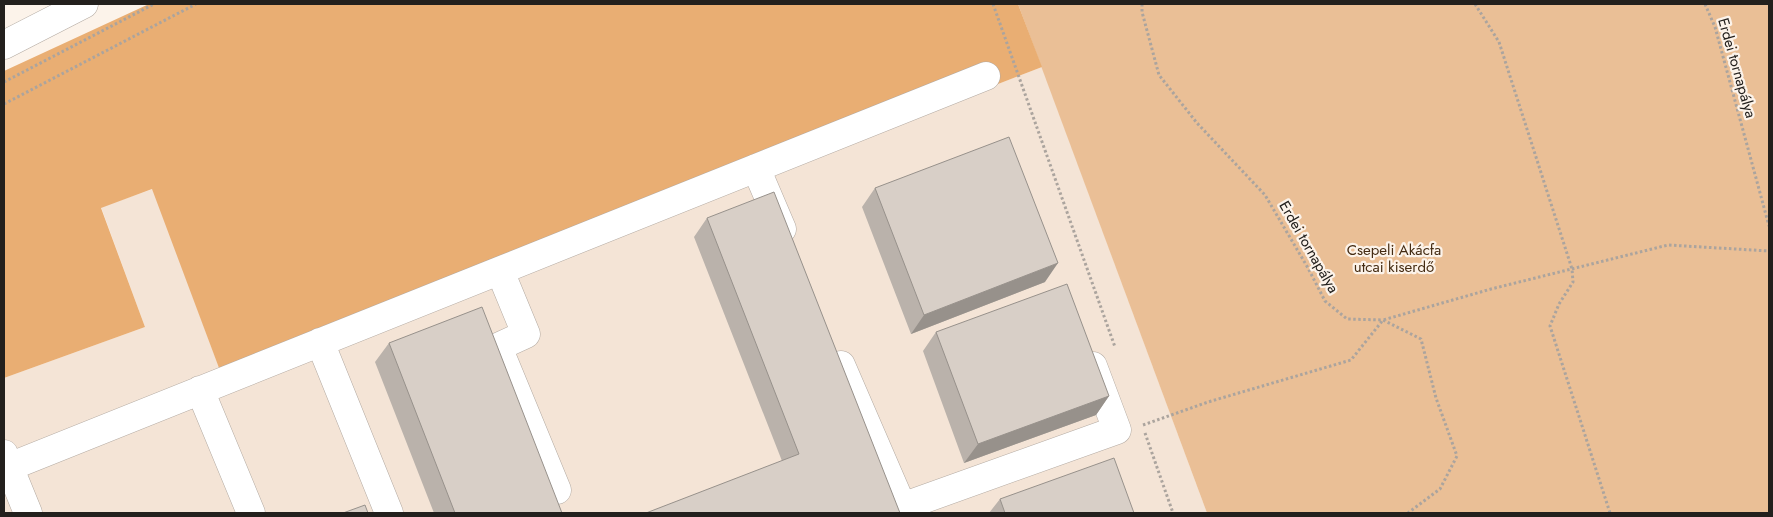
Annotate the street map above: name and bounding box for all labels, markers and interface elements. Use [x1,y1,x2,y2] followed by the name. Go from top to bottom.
[1712,15,1762,121] street label: Erdei tornapálya
[1274,197,1344,297] street label: Erdei tornapálya
[1347,239,1441,278] park label: Csepeli Akácfa utcai kiserdő

